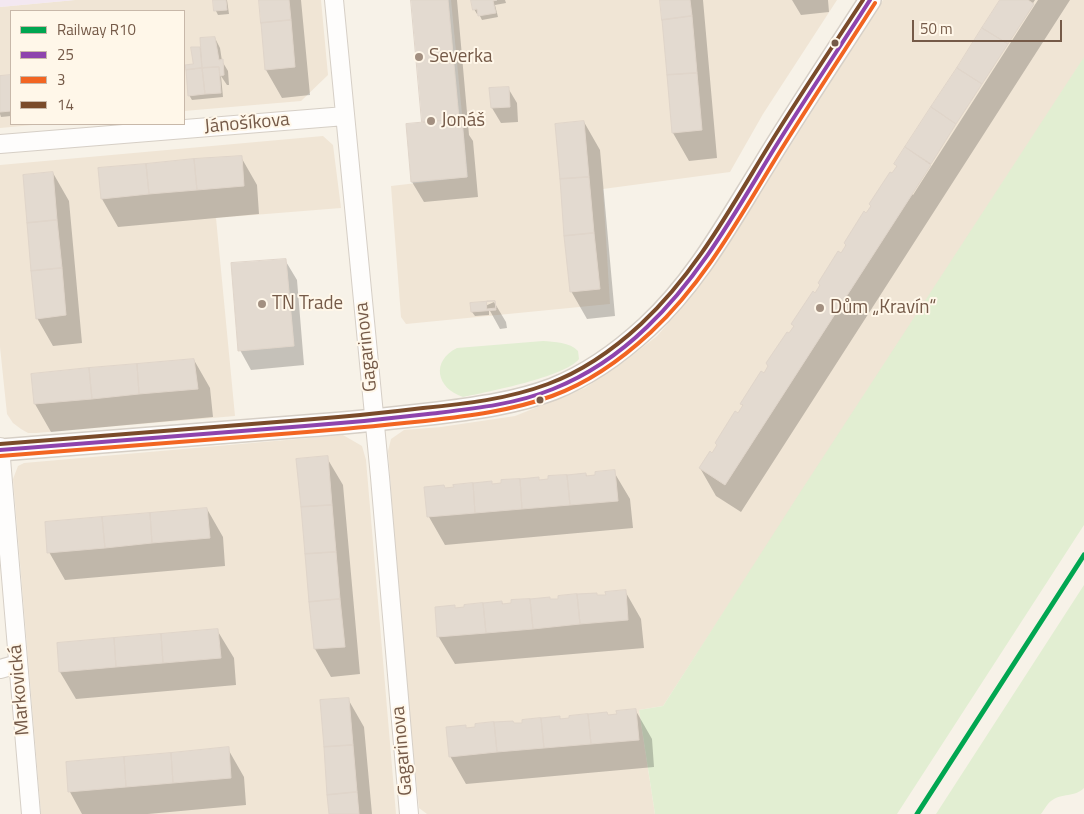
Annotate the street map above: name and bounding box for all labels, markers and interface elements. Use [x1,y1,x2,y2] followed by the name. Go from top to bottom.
[10,10,185,125] legend
[914,10,1064,42] scale bar
[920,17,953,40] text: 50 m
[57,18,136,41] text: Railway R10
[830,38,840,48] unlabelled marker
[57,43,74,66] text: 25
[429,46,492,68] place label: Severka
[413,51,425,63] marker: Severka
[57,68,65,91] text: 3
[57,93,74,116] text: 14
[203,109,291,139] street label: Jánošíkova
[441,110,485,132] place label: Jonáš
[425,115,437,127] marker: Jonáš
[272,293,343,315] place label: TN Trade
[830,297,936,319] place label: Dům „Kravín“
[256,298,268,310] marker: TN Trade
[351,301,383,393] street label: Gagarinova
[814,302,826,314] marker: Dům „Kravín“
[535,395,545,405] unlabelled marker
[5,644,35,736] street label: Markovická
[388,705,418,797] street label: Gagarinova

